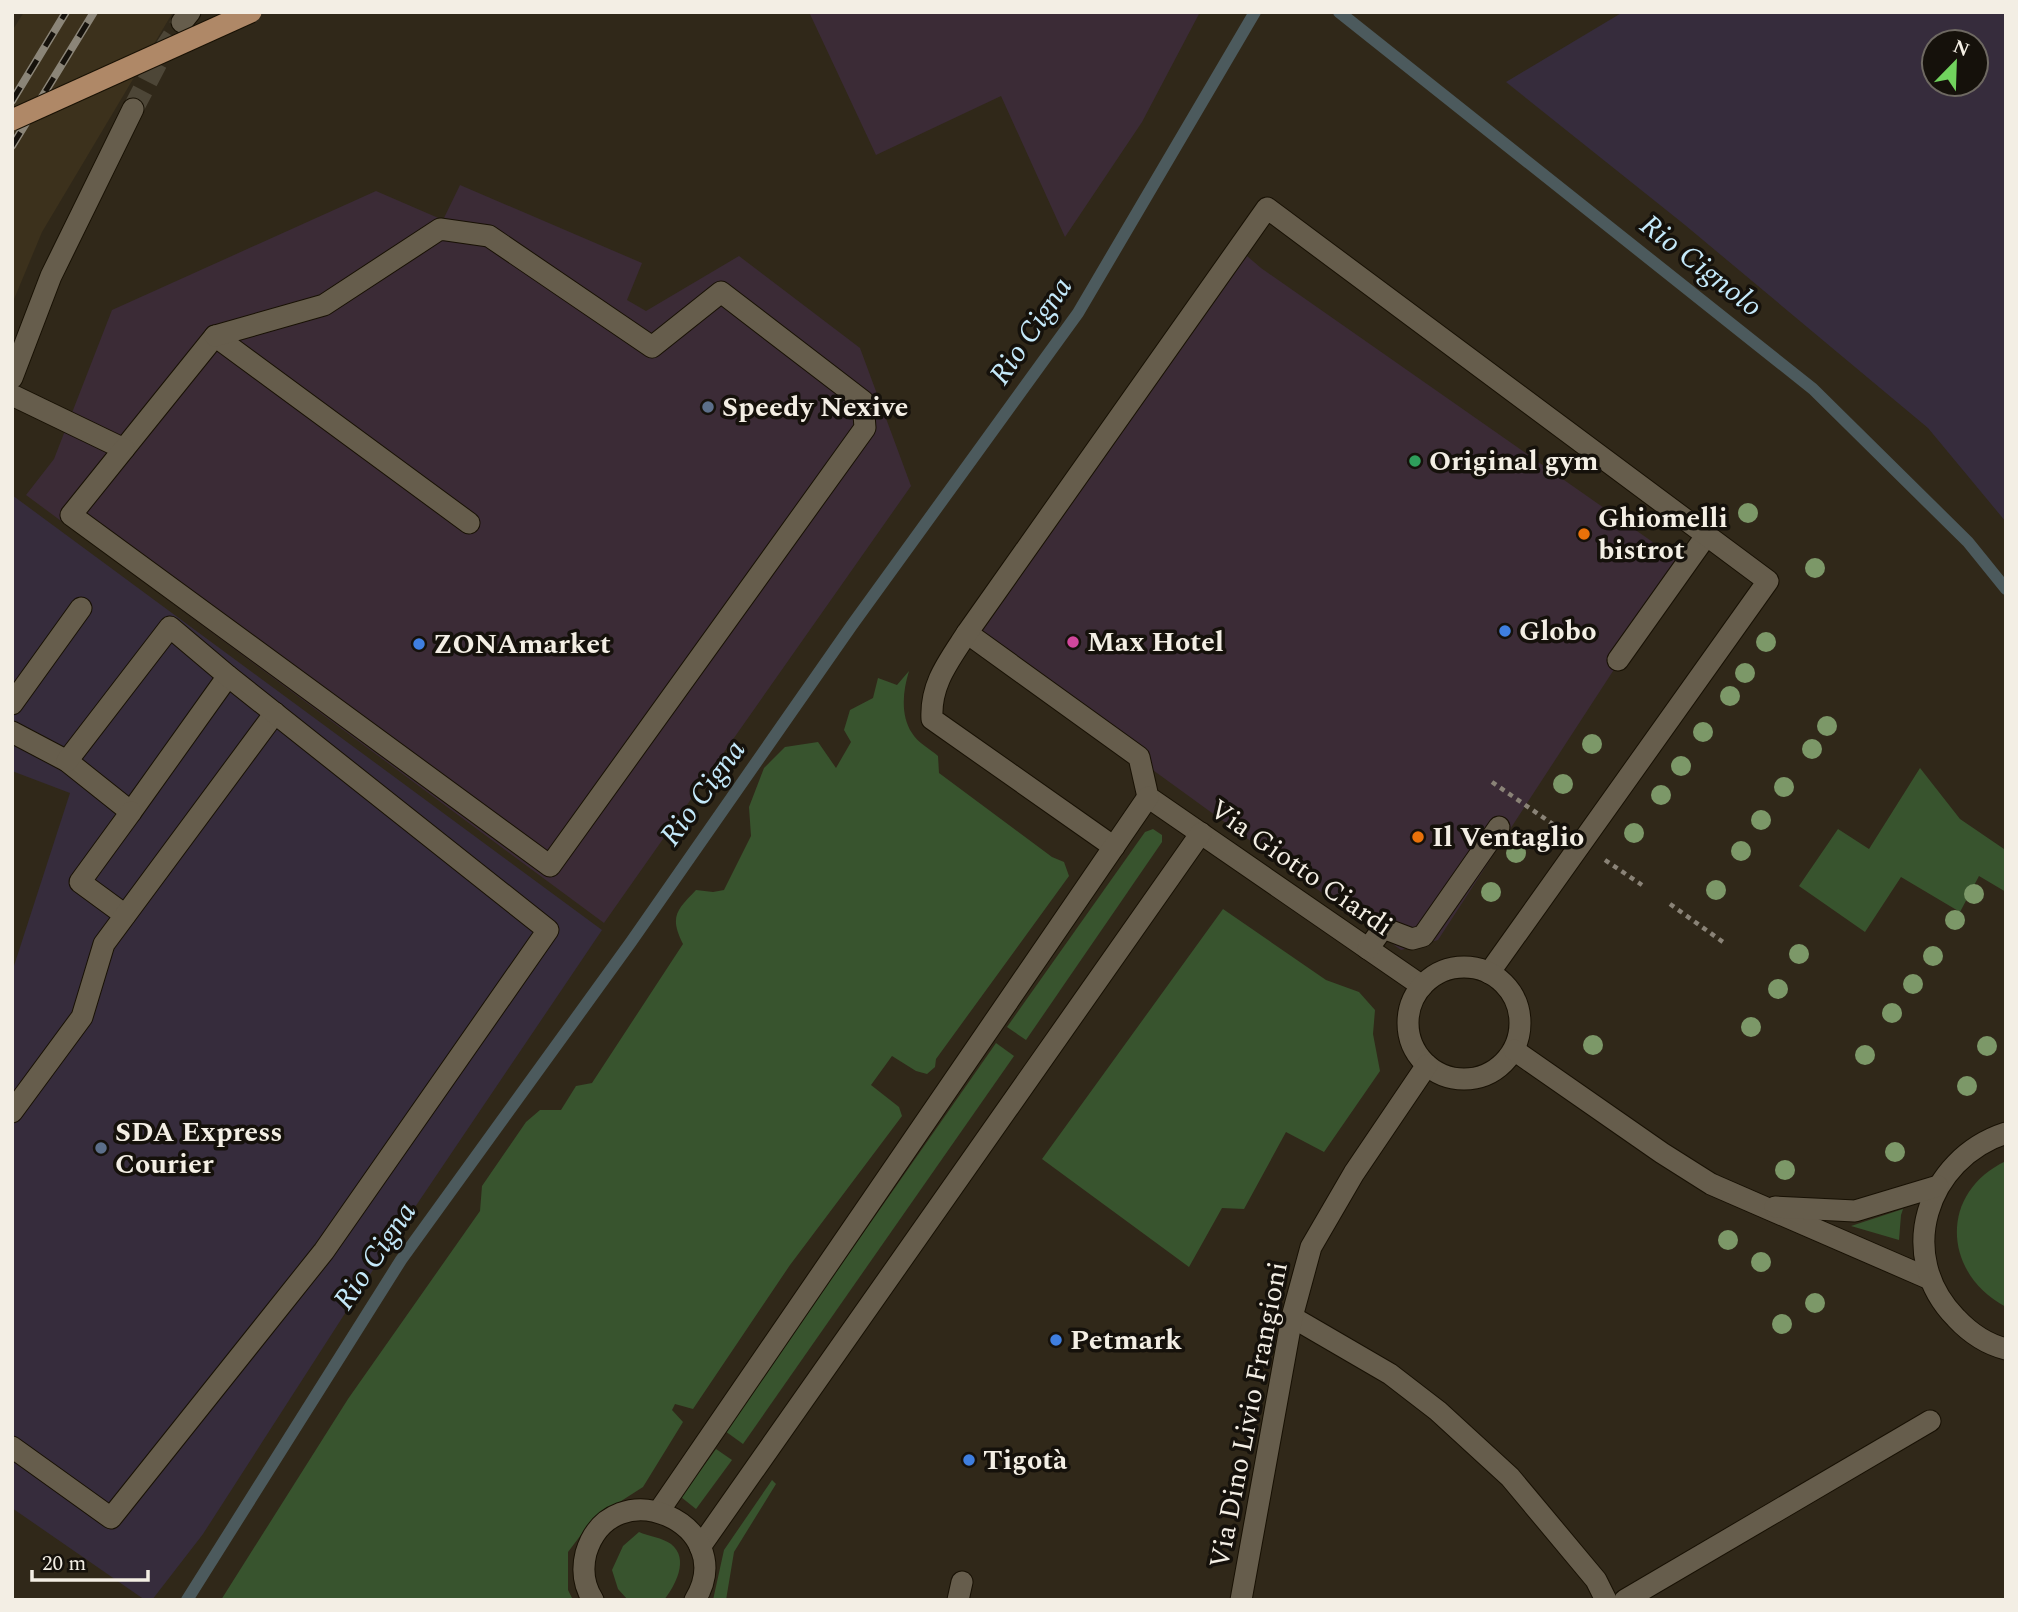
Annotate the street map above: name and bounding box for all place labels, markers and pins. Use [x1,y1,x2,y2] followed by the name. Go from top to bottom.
[722,386,908,429] place label: Speedy Nexive
[700,399,716,415] marker: Speedy Nexive
[1429,440,1599,483] place label: Original gym
[1407,453,1423,469] marker: Original gym
[1598,497,1728,572] place label: Ghiomelli bistrot
[1576,526,1592,542] marker: Ghiomelli bistrot
[1519,610,1597,653] place label: Globo
[1087,621,1224,664] place label: Max Hotel
[433,623,611,666] place label: ZONAmarket
[1497,623,1513,639] marker: Globo
[1065,634,1081,650] marker: Max Hotel
[411,636,427,652] marker: ZONAmarket
[1432,816,1584,859] place label: Il Ventaglio
[1410,829,1426,845] marker: Il Ventaglio
[115,1111,282,1186] place label: SDA Express Courier
[93,1140,109,1156] marker: SDA Express Courier
[1070,1319,1182,1362] place label: Petmark
[1048,1332,1064,1348] marker: Petmark
[983,1439,1068,1482] place label: Tigotà
[961,1452,977,1468] marker: Tigotà

